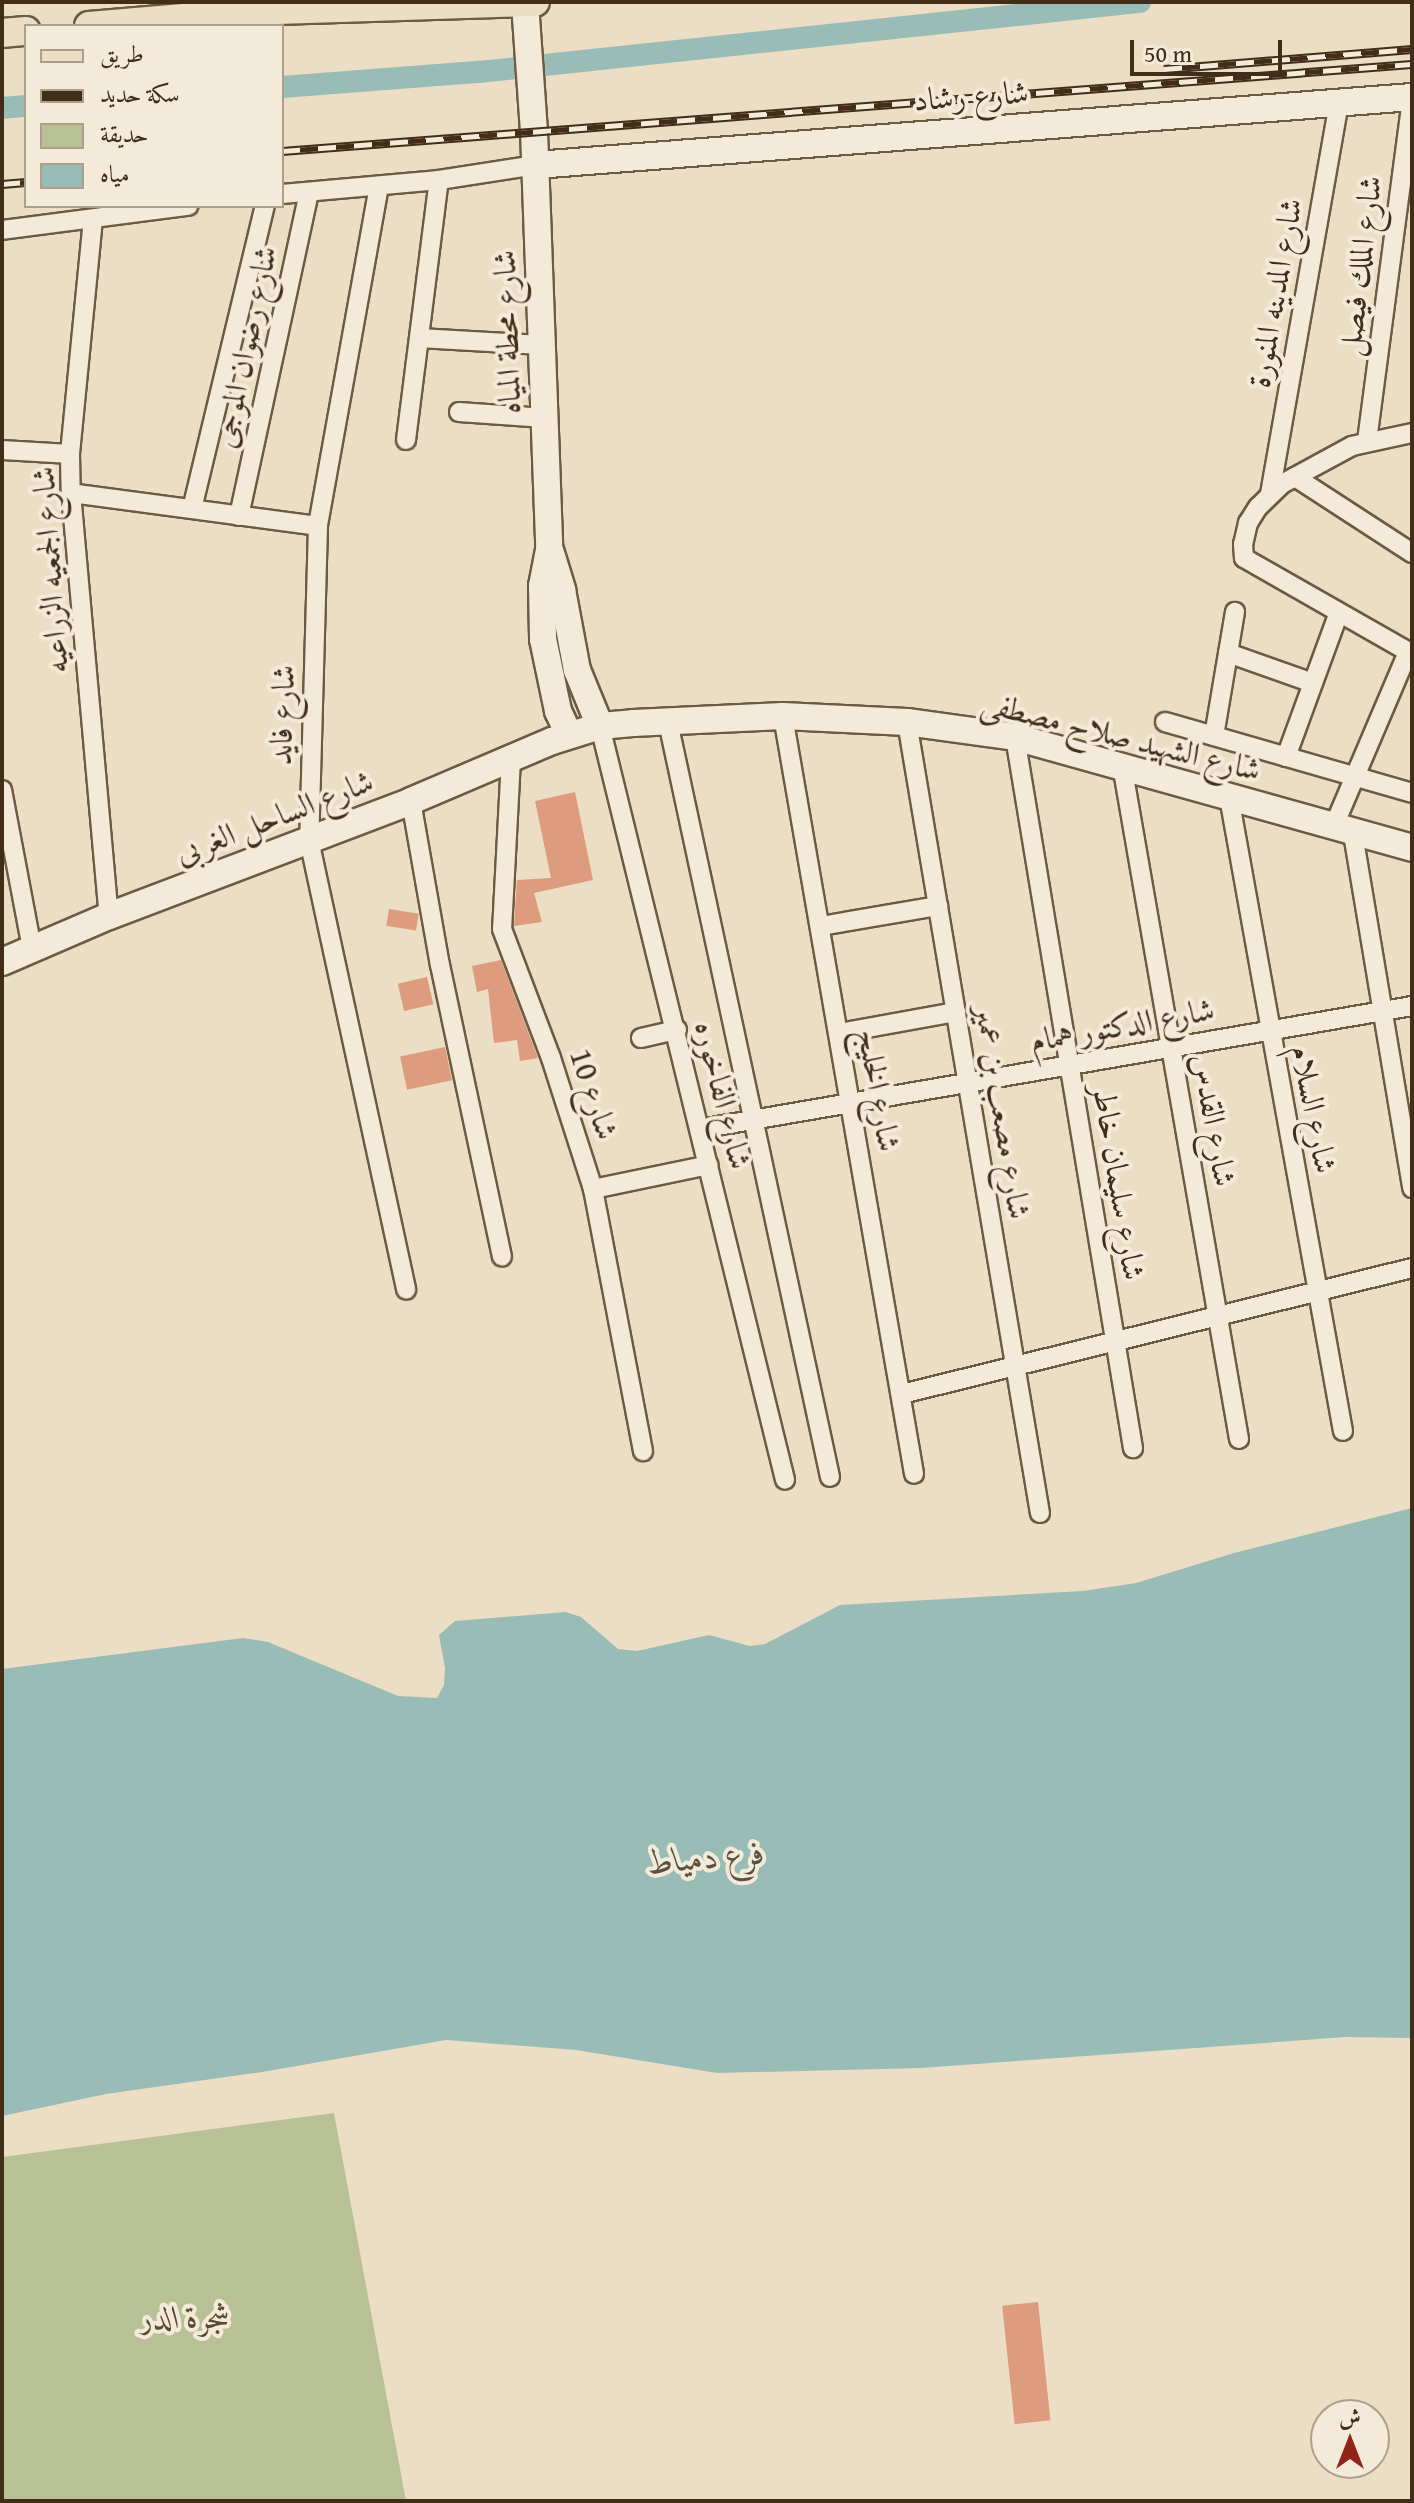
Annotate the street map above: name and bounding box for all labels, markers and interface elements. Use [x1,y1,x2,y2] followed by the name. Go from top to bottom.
[24,24,284,208] legend
[1134,24,1286,74] scale bar
[100,36,144,71] text: طريق
[1144,36,1192,71] text: 50 m
[912,73,1030,119] street label: شارع رشاد
[100,76,180,111] text: سكة حديد
[100,116,149,151] text: حديقة
[100,156,130,191] text: مياه
[1330,174,1390,358] street label: شارع الملك فيصل
[1239,195,1311,391] street label: شارع المدينه المنورة
[205,243,285,451] street label: شارع رضوان الموجى
[485,249,529,415] street label: شارع محطة المياه
[24,465,76,675] street label: شارع الجمعيه الزراعيه
[261,664,303,766] street label: شارع فايد
[977,683,1265,789] street label: شارع الشهيد صلاح مصطفى
[170,762,378,872] street label: شارع الساحل الغربى
[1027,990,1217,1060] street label: شارع الدكتور همام
[967,1002,1039,1222] street label: شارع مصعب بن عمير
[686,1017,760,1173] street label: شارع الفاخوره
[849,1025,909,1155] street label: شارع الخليج
[1283,1042,1345,1176] street label: شارع السلام
[561,1044,627,1144] street label: شارع 10
[1183,1051,1245,1189] street label: شارع القدس
[1085,1081,1153,1283] street label: شارع سليمان خاطر
[645,1831,767,1881] water label: فرع دمياط
[140,2298,232,2336] park label: شجرة الدر
[1310,2399,1390,2479] north arrow
[1339,2401,1361,2433] text: ش

